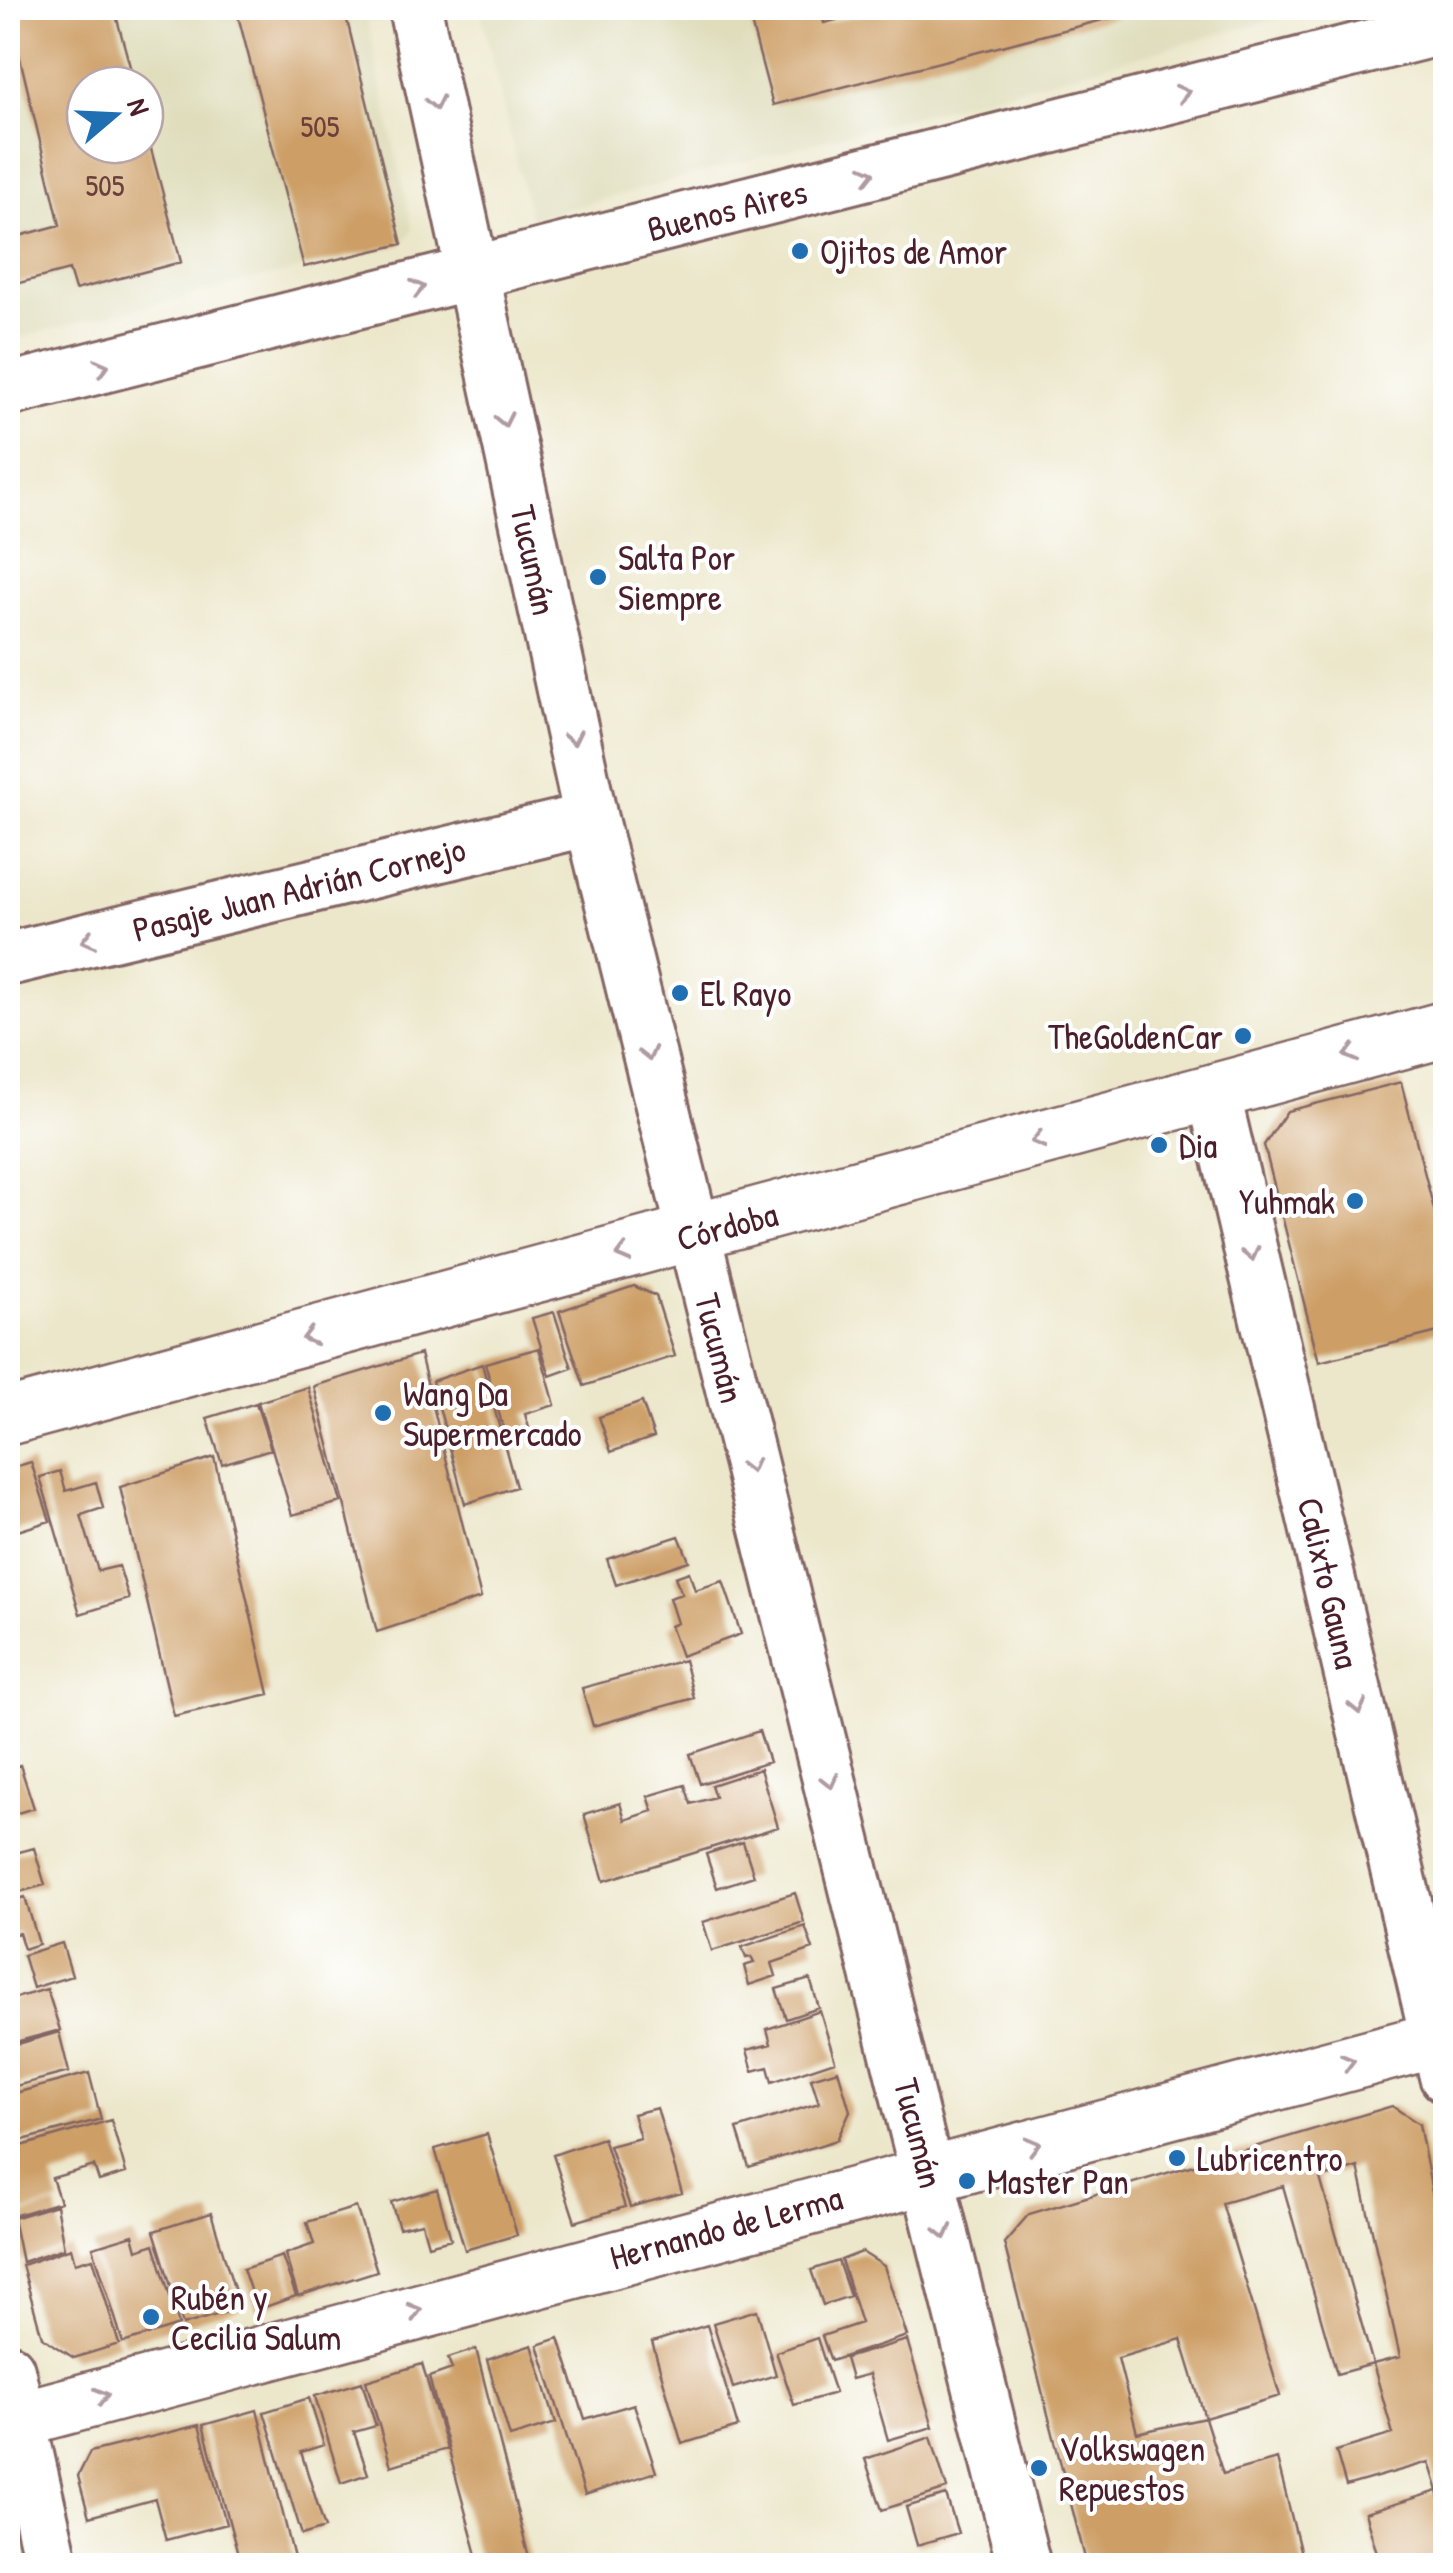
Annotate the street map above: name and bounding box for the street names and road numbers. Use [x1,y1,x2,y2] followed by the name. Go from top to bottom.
[642,167,812,253] street label: Buenos Aires
[499,501,569,619] street label: Tucumán
[128,825,470,953] street label: Pasaje Juan Adrián Cornejo
[671,1190,783,1262] street label: Córdoba
[684,1288,756,1408] street label: Tucumán
[1287,1493,1372,1673] street label: Calixto Gauna
[883,2073,955,2193] street label: Tucumán
[605,2173,848,2281] street label: Hernando de Lerma

